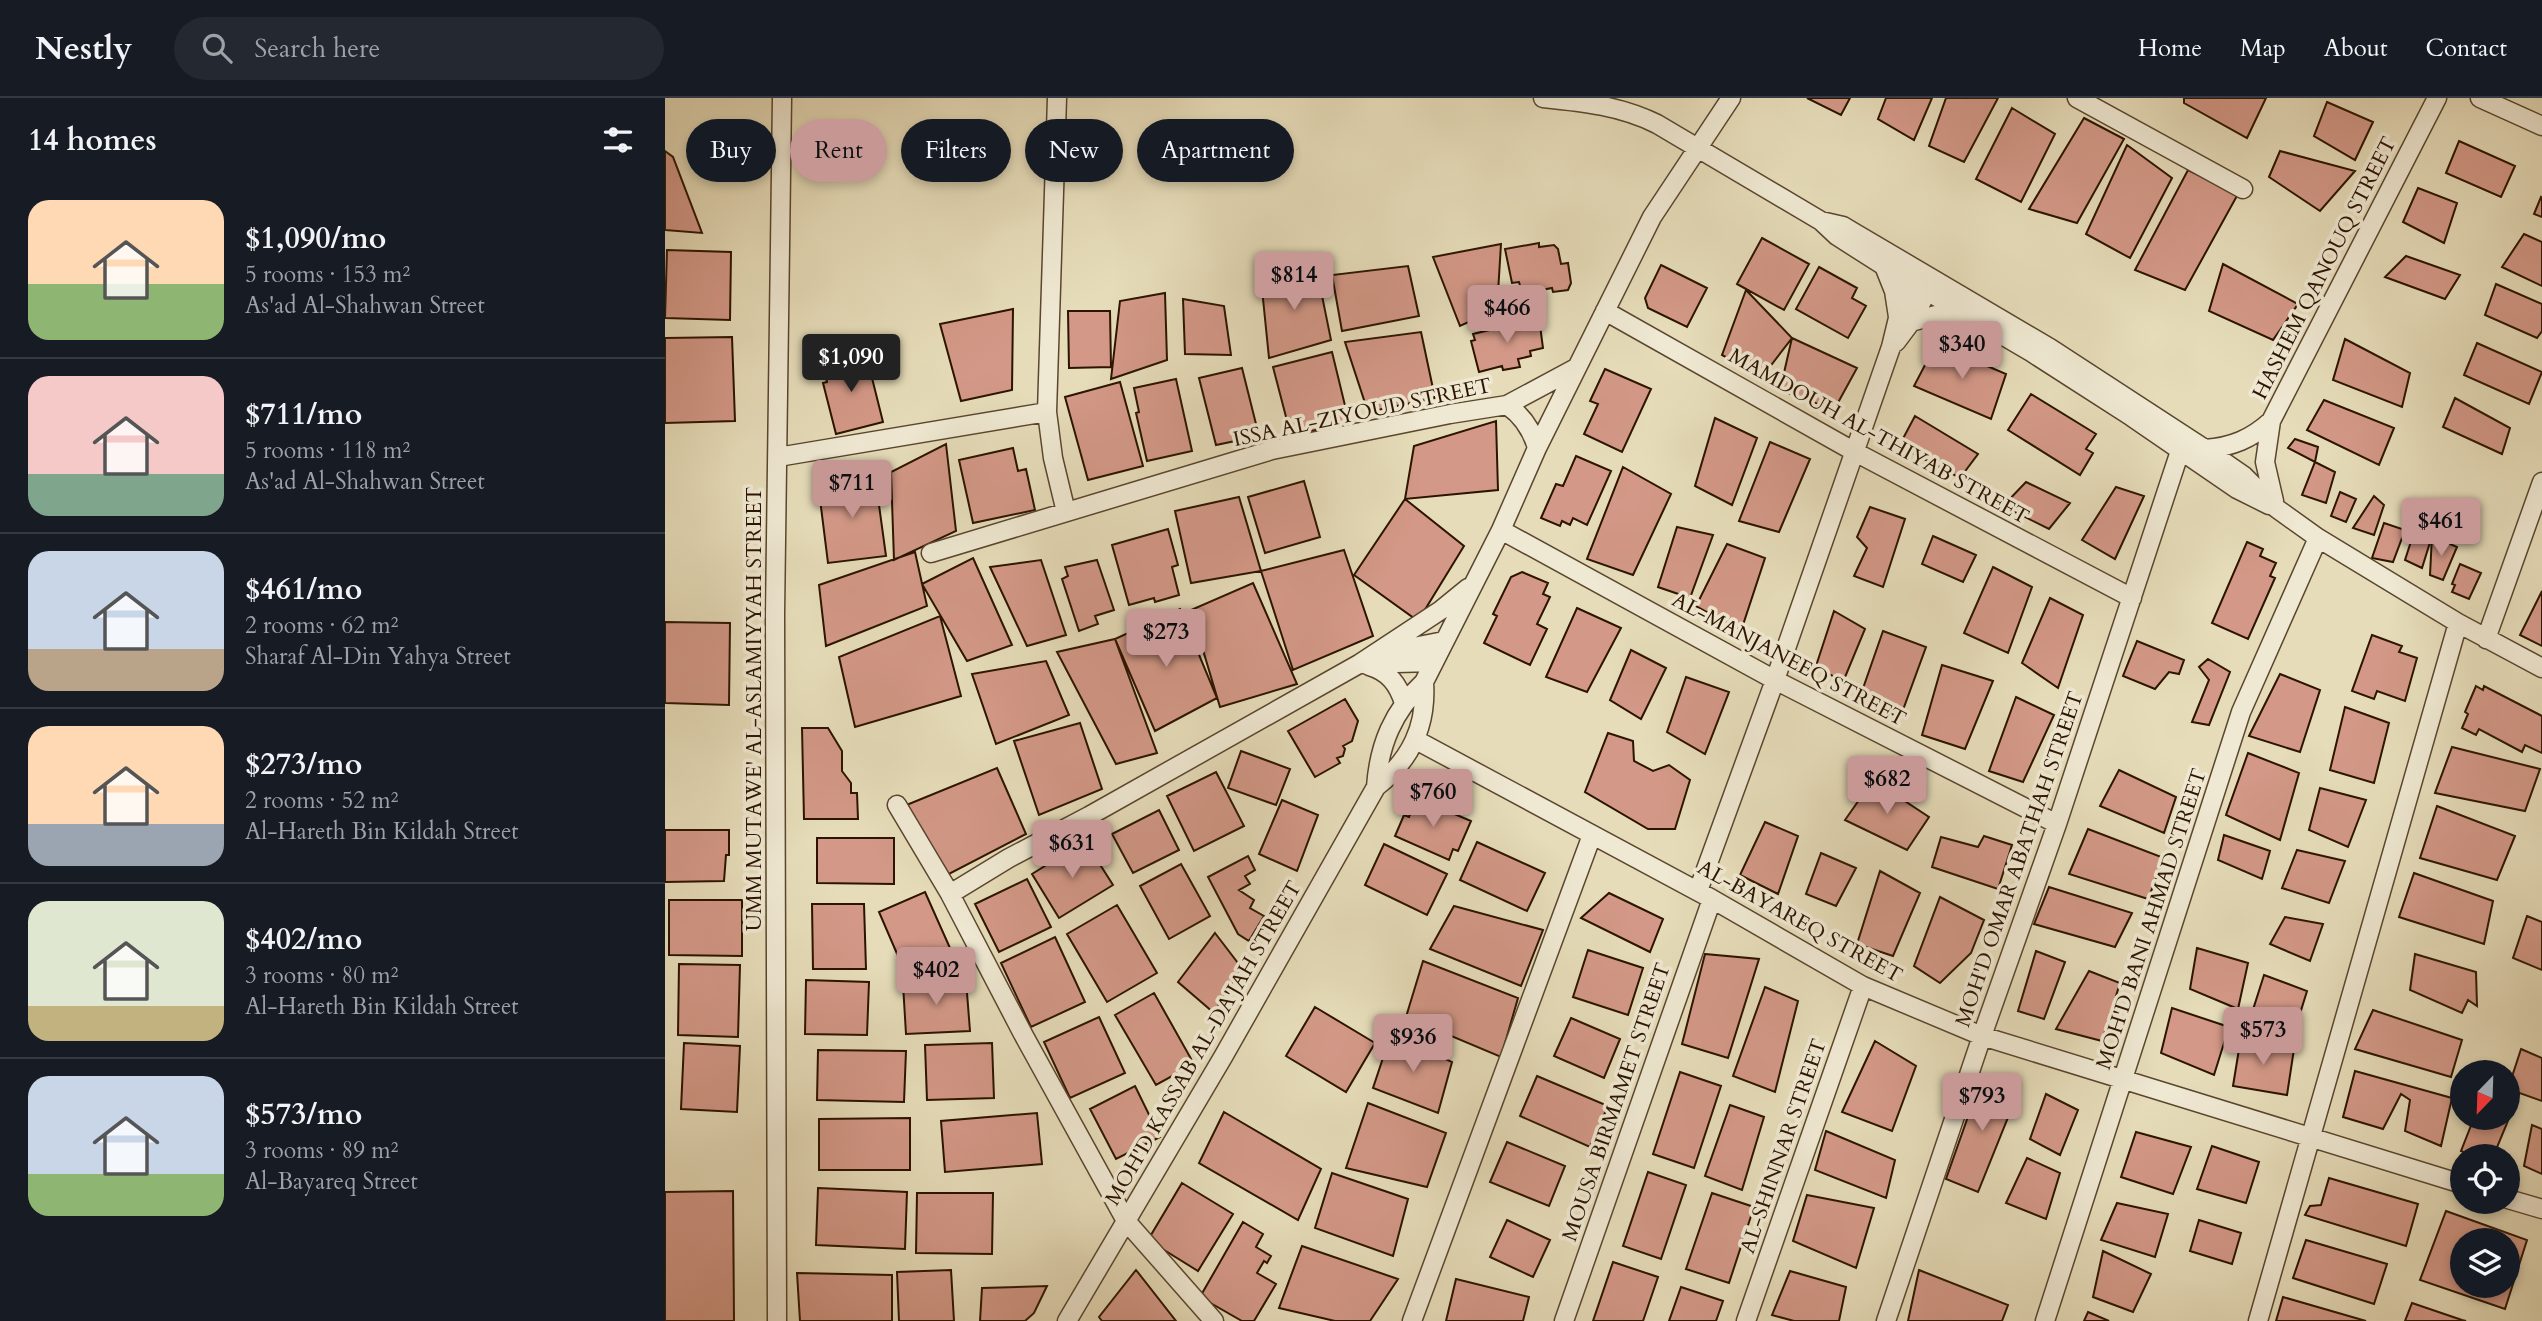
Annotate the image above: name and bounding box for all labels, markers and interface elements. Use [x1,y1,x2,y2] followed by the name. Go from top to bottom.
[174,17,664,80] search box
[35,26,132,71] text: Nestly
[198,29,236,67] icon: search
[254,31,380,66] text: Search here
[2138,32,2202,65] text: Home
[2240,32,2286,65] text: Map
[2324,32,2388,65] text: About
[2426,32,2507,65] text: Contact
[686,119,776,182] chip: Buy
[790,119,887,182] chip: Rent
[901,119,1011,182] chip: Filters
[1025,119,1123,182] chip: New
[1137,119,1294,182] chip: Apartment
[28,120,157,161] text: 14 homes
[599,121,637,159] icon: filters
[2246,132,2403,404] street label: HASHEM QANOUQ STREET
[245,218,386,259] text: $1,090/mo
[84,228,168,312] icon: home
[1253,252,1335,312] pin: $814
[245,259,410,290] text: 5 rooms · 153 m²
[1270,259,1318,290] text: $814
[1466,286,1548,345] pin: $466
[245,290,485,321] text: As'ad Al-Shahwan Street
[1483,292,1531,323] text: $466
[1921,322,2003,381] pin: $340
[1938,328,1986,359] text: $340
[794,334,908,394] pin: $1,090
[818,341,884,372] text: $1,090
[1723,341,2034,531] street label: MAMDOUH AL-THIYAB STREET
[1230,371,1494,454] street label: ISSA AL-ZIYOUD STREET
[245,394,362,435] text: $711/mo
[84,404,168,488] icon: home
[245,435,410,466] text: 5 rooms · 118 m²
[811,460,893,520] pin: $711
[245,466,485,497] text: As'ad Al-Shahwan Street
[828,467,876,498] text: $711
[740,487,769,931] street label: UMM MUTAWE' AL-ASLAMIYYAH STREET
[2400,498,2482,558] pin: $461
[2417,505,2465,536] text: $461
[245,569,362,610] text: $461/mo
[84,579,168,663] icon: home
[1667,585,1911,734] street label: AL-MANJANEEQ STREET
[245,610,398,641] text: 2 rooms · 62 m²
[1125,610,1207,669] pin: $273
[1142,616,1190,647] text: $273
[245,641,511,672] text: Sharaf Al-Din Yahya Street
[1948,688,2091,1031] street label: MOH'D OMAR ABATHAH STREET
[245,744,362,785] text: $273/mo
[84,754,168,838] icon: home
[1846,756,1928,816] pin: $682
[1863,763,1911,794] text: $682
[2089,765,2214,1073] street label: MOH'D BANI AHMAD STREET
[1392,770,1474,829] pin: $760
[1409,776,1457,807] text: $760
[245,785,398,816] text: 2 rooms · 52 m²
[245,816,519,847] text: Al-Hareth Bin Kildah Street
[1031,820,1113,880] pin: $631
[1048,827,1096,858] text: $631
[1692,853,1907,990] street label: AL-BAYAREQ STREET
[1098,876,1309,1211] street label: MOH'D KASSAB AL-DA'JAH STREET
[245,919,362,960] text: $402/mo
[84,929,168,1013] icon: home
[895,948,977,1007] pin: $402
[912,954,960,985] text: $402
[1555,959,1678,1245] street label: MOUSA BIRMAMET STREET
[245,960,398,991] text: 3 rooms · 80 m²
[245,991,519,1022] text: Al-Hareth Bin Kildah Street
[2222,1007,2304,1067] pin: $573
[1372,1014,1454,1074] pin: $936
[2239,1014,2287,1045] text: $573
[1389,1021,1437,1052] text: $936
[1733,1035,1834,1257] street label: AL-SHINNAR STREET
[2450,1060,2520,1130] north arrow
[2450,1060,2520,1298] map controls
[1941,1074,2023,1133] pin: $793
[1958,1080,2006,1111] text: $793
[245,1094,362,1135] text: $573/mo
[84,1104,168,1188] icon: home
[245,1135,398,1166] text: 3 rooms · 89 m²
[2450,1144,2520,1214] button: locate
[245,1166,418,1197] text: Al-Bayareq Street
[2450,1228,2520,1298] button: layers

